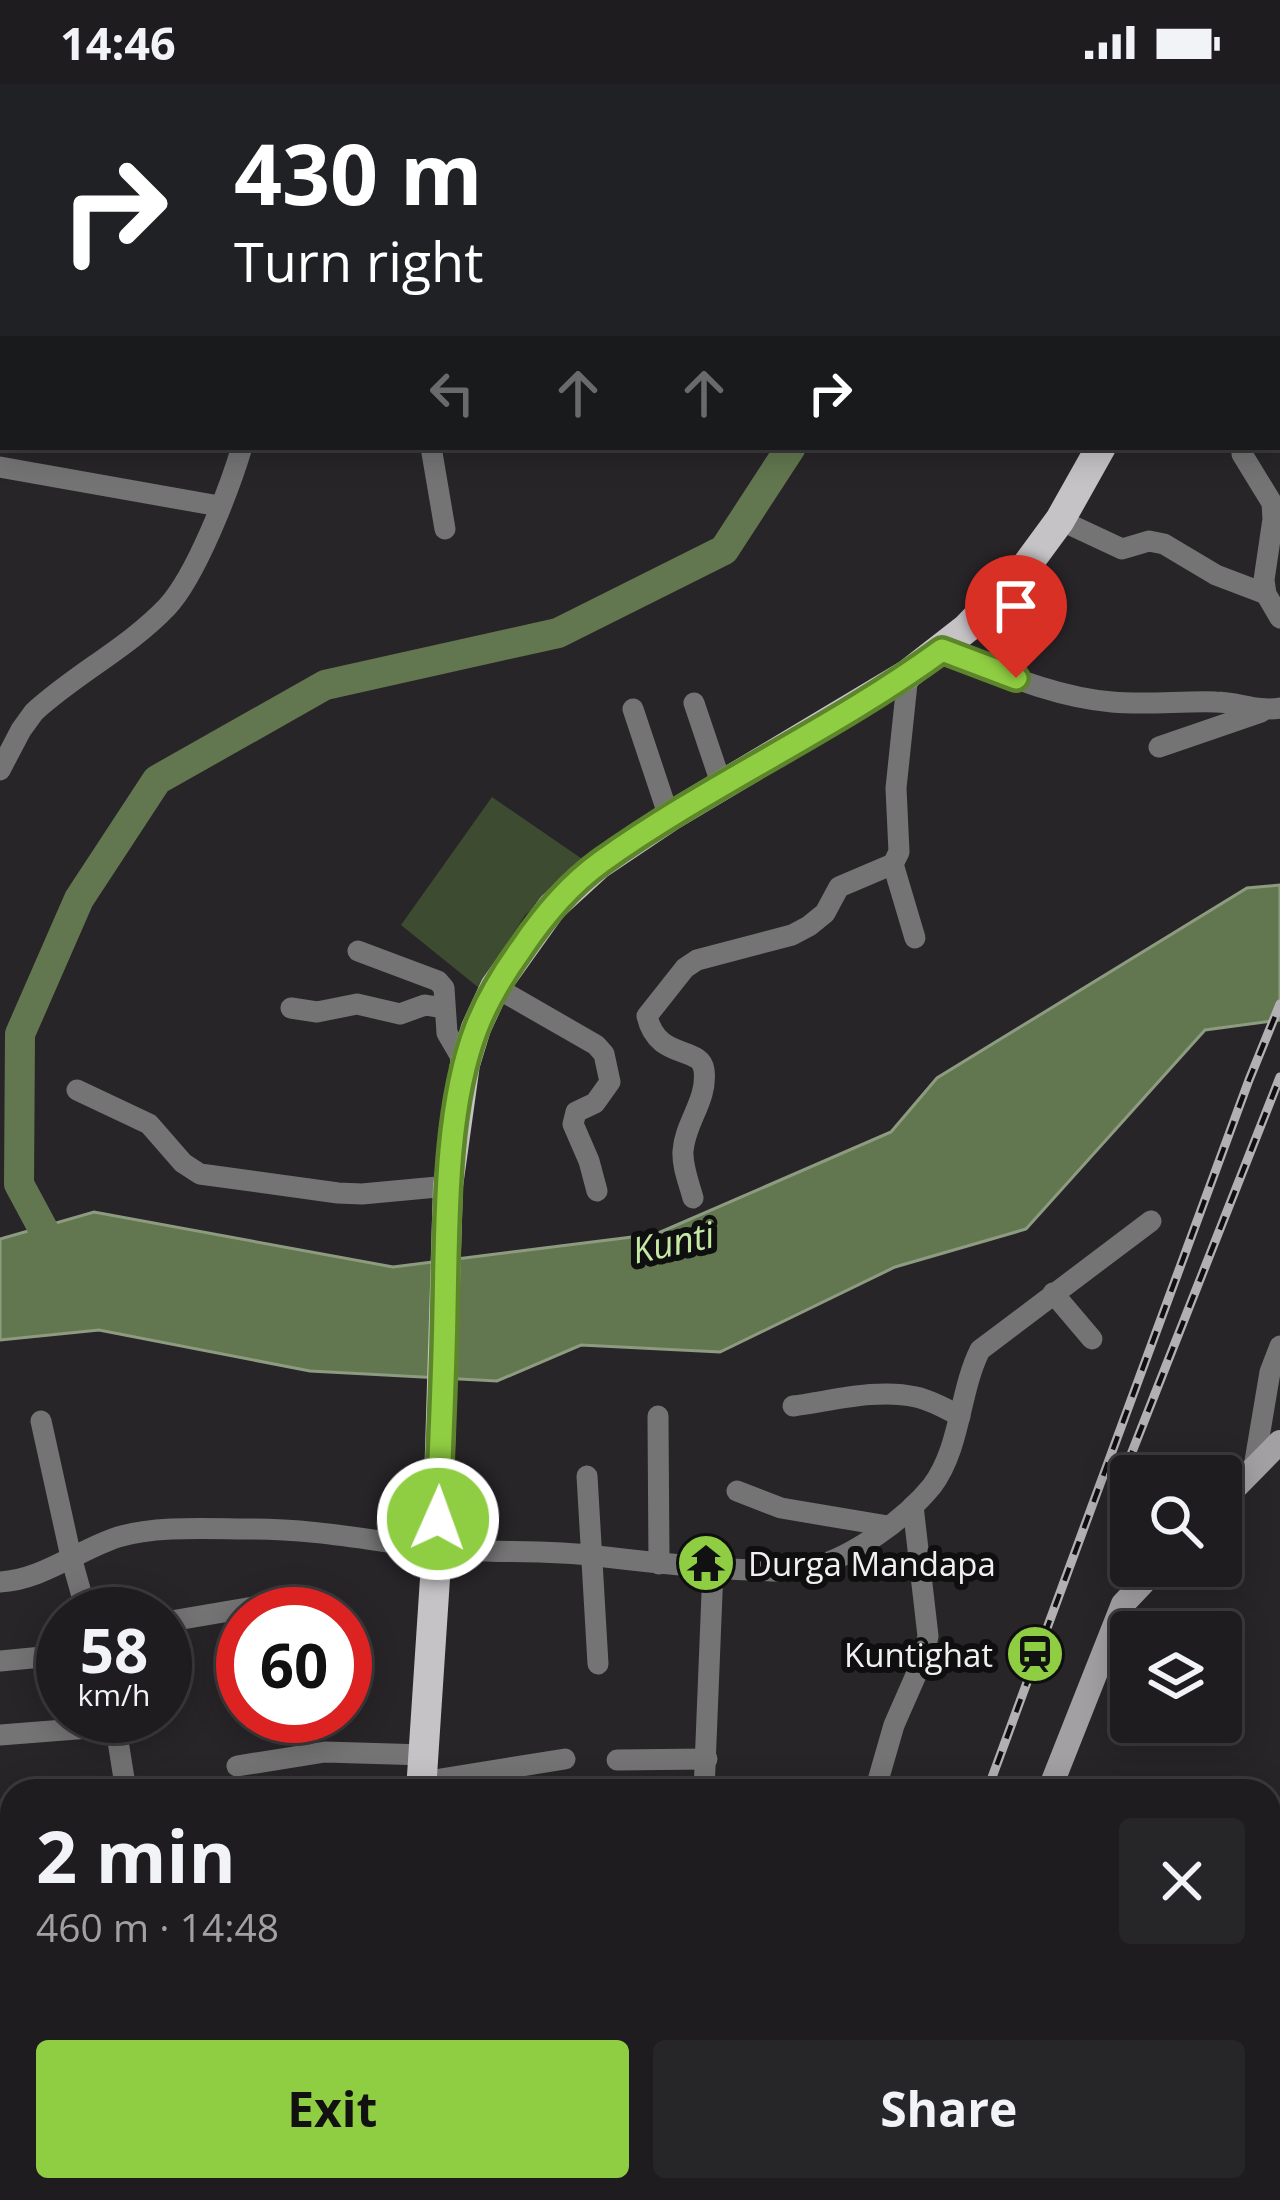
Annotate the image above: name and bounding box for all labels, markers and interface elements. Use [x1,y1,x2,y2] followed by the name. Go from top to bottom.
[60,12,176,73] text: 14:46
[234,115,482,230] text: 430 m
[36,132,192,288] icon: right
[234,224,483,298] text: Turn right
[419,360,485,426] icon: left
[545,360,611,426] icon: ahead
[671,360,737,426] icon: ahead
[797,360,863,426] icon: right
[965,555,1067,678] pin
[983,573,1049,639] icon: arrive
[628,1209,719,1275] water label: Kunti
[1110,1455,1242,1743] map controls
[1110,1455,1242,1587] button: search
[375,1456,501,1582] position arrow
[675,1532,737,1594] temple icon: Durga Mandapa
[748,1541,996,1586] place label: Durga Mandapa
[216,1587,372,1743] speed limit sign: 60
[80,1609,148,1691] text: 58
[1110,1611,1242,1743] button: layers
[1004,1623,1066,1685] station icon: Kuntighat
[844,1632,993,1677] place label: Kuntighat
[78,1674,150,1715] text: km/h
[36,1806,236,1904] text: 2 min
[1119,1818,1245,1944] button: close
[36,1900,279,1953] text: 460 m · 14:48
[36,2040,629,2178] button: Exit
[653,2040,1245,2178] button: Share

